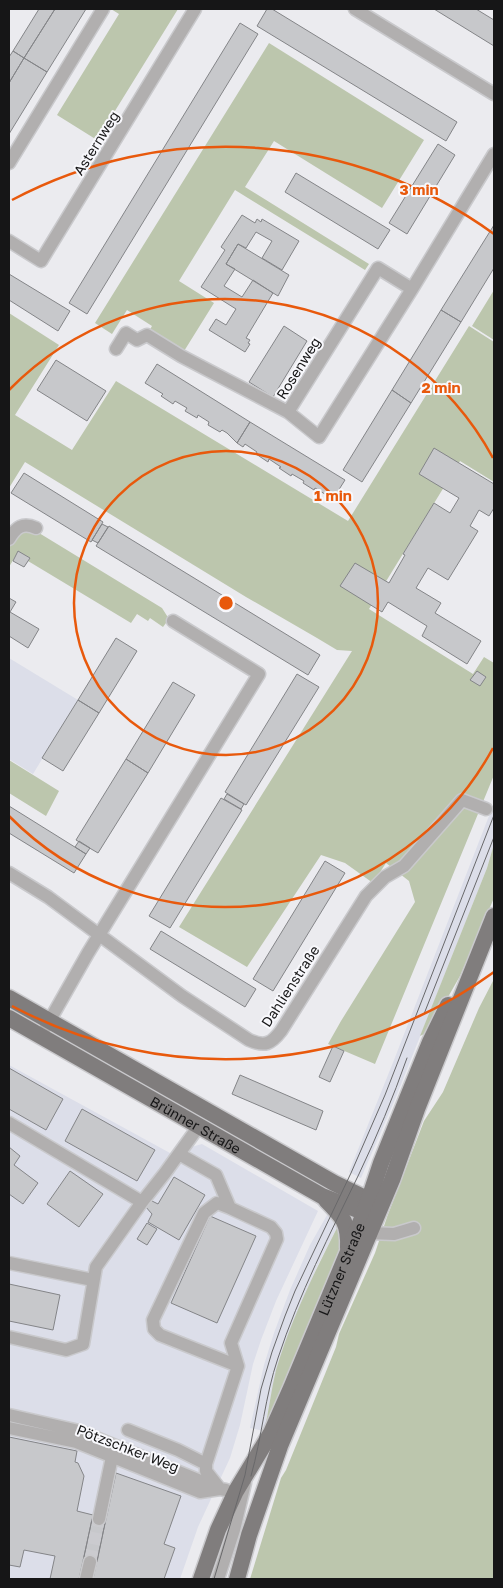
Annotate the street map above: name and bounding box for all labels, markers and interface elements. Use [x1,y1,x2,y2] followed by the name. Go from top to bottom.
[70,108,122,178] street label: Asternweg
[399,180,439,198] text: 3 min
[272,334,324,402] street label: Rosenweg
[421,378,461,396] text: 2 min
[314,486,352,504] text: 1 min
[217,594,235,612] centre of rings
[257,942,323,1030] street label: Dahlienstraße
[148,1092,244,1157] street label: Brünner Straße
[314,1220,368,1318] street label: Lützner Straße
[74,1421,182,1475] street label: Pötzschker Weg

